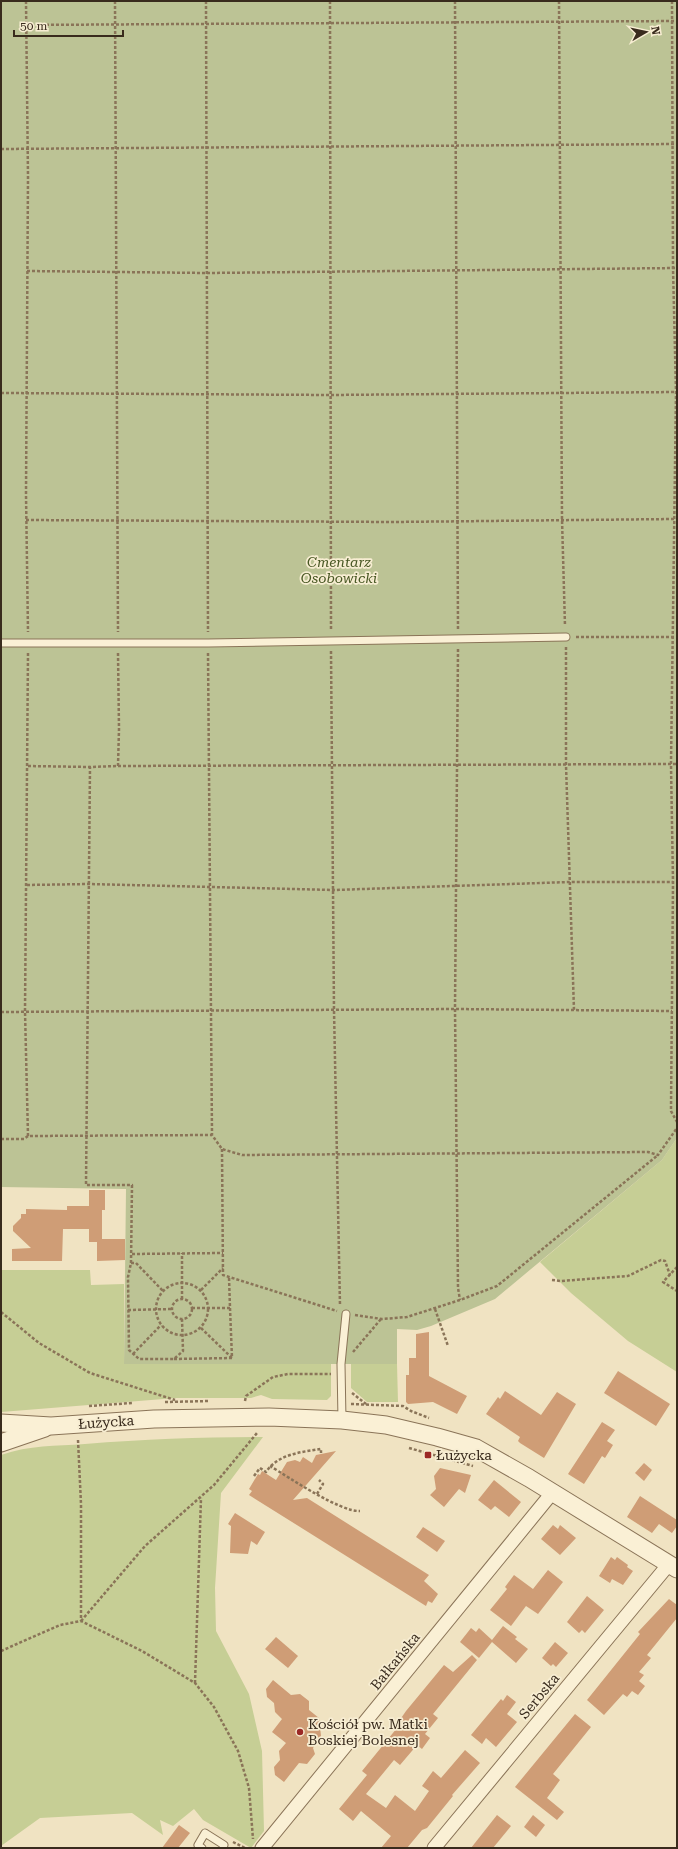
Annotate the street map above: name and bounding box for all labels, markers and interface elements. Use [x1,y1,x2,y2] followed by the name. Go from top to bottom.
[14,12,123,38] scale bar
[626,12,666,52] north arrow
[20,19,47,33] text: 50 m
[648,25,663,36] text: N
[301,554,377,586] park label: Cmentarz Osobowicki
[78,1412,135,1432] street label: Łużycka
[436,1447,492,1463] place label: Łużycka
[423,1450,433,1460] marker: Łużycka
[367,1629,423,1693] street label: Bałkańska
[516,1670,563,1722] street label: Serbska
[308,1716,428,1748] place label: Kościół pw. Matki Boskiej Bolesnej
[295,1727,305,1737] marker: Kościół pw. Matki Boskiej Bolesnej

